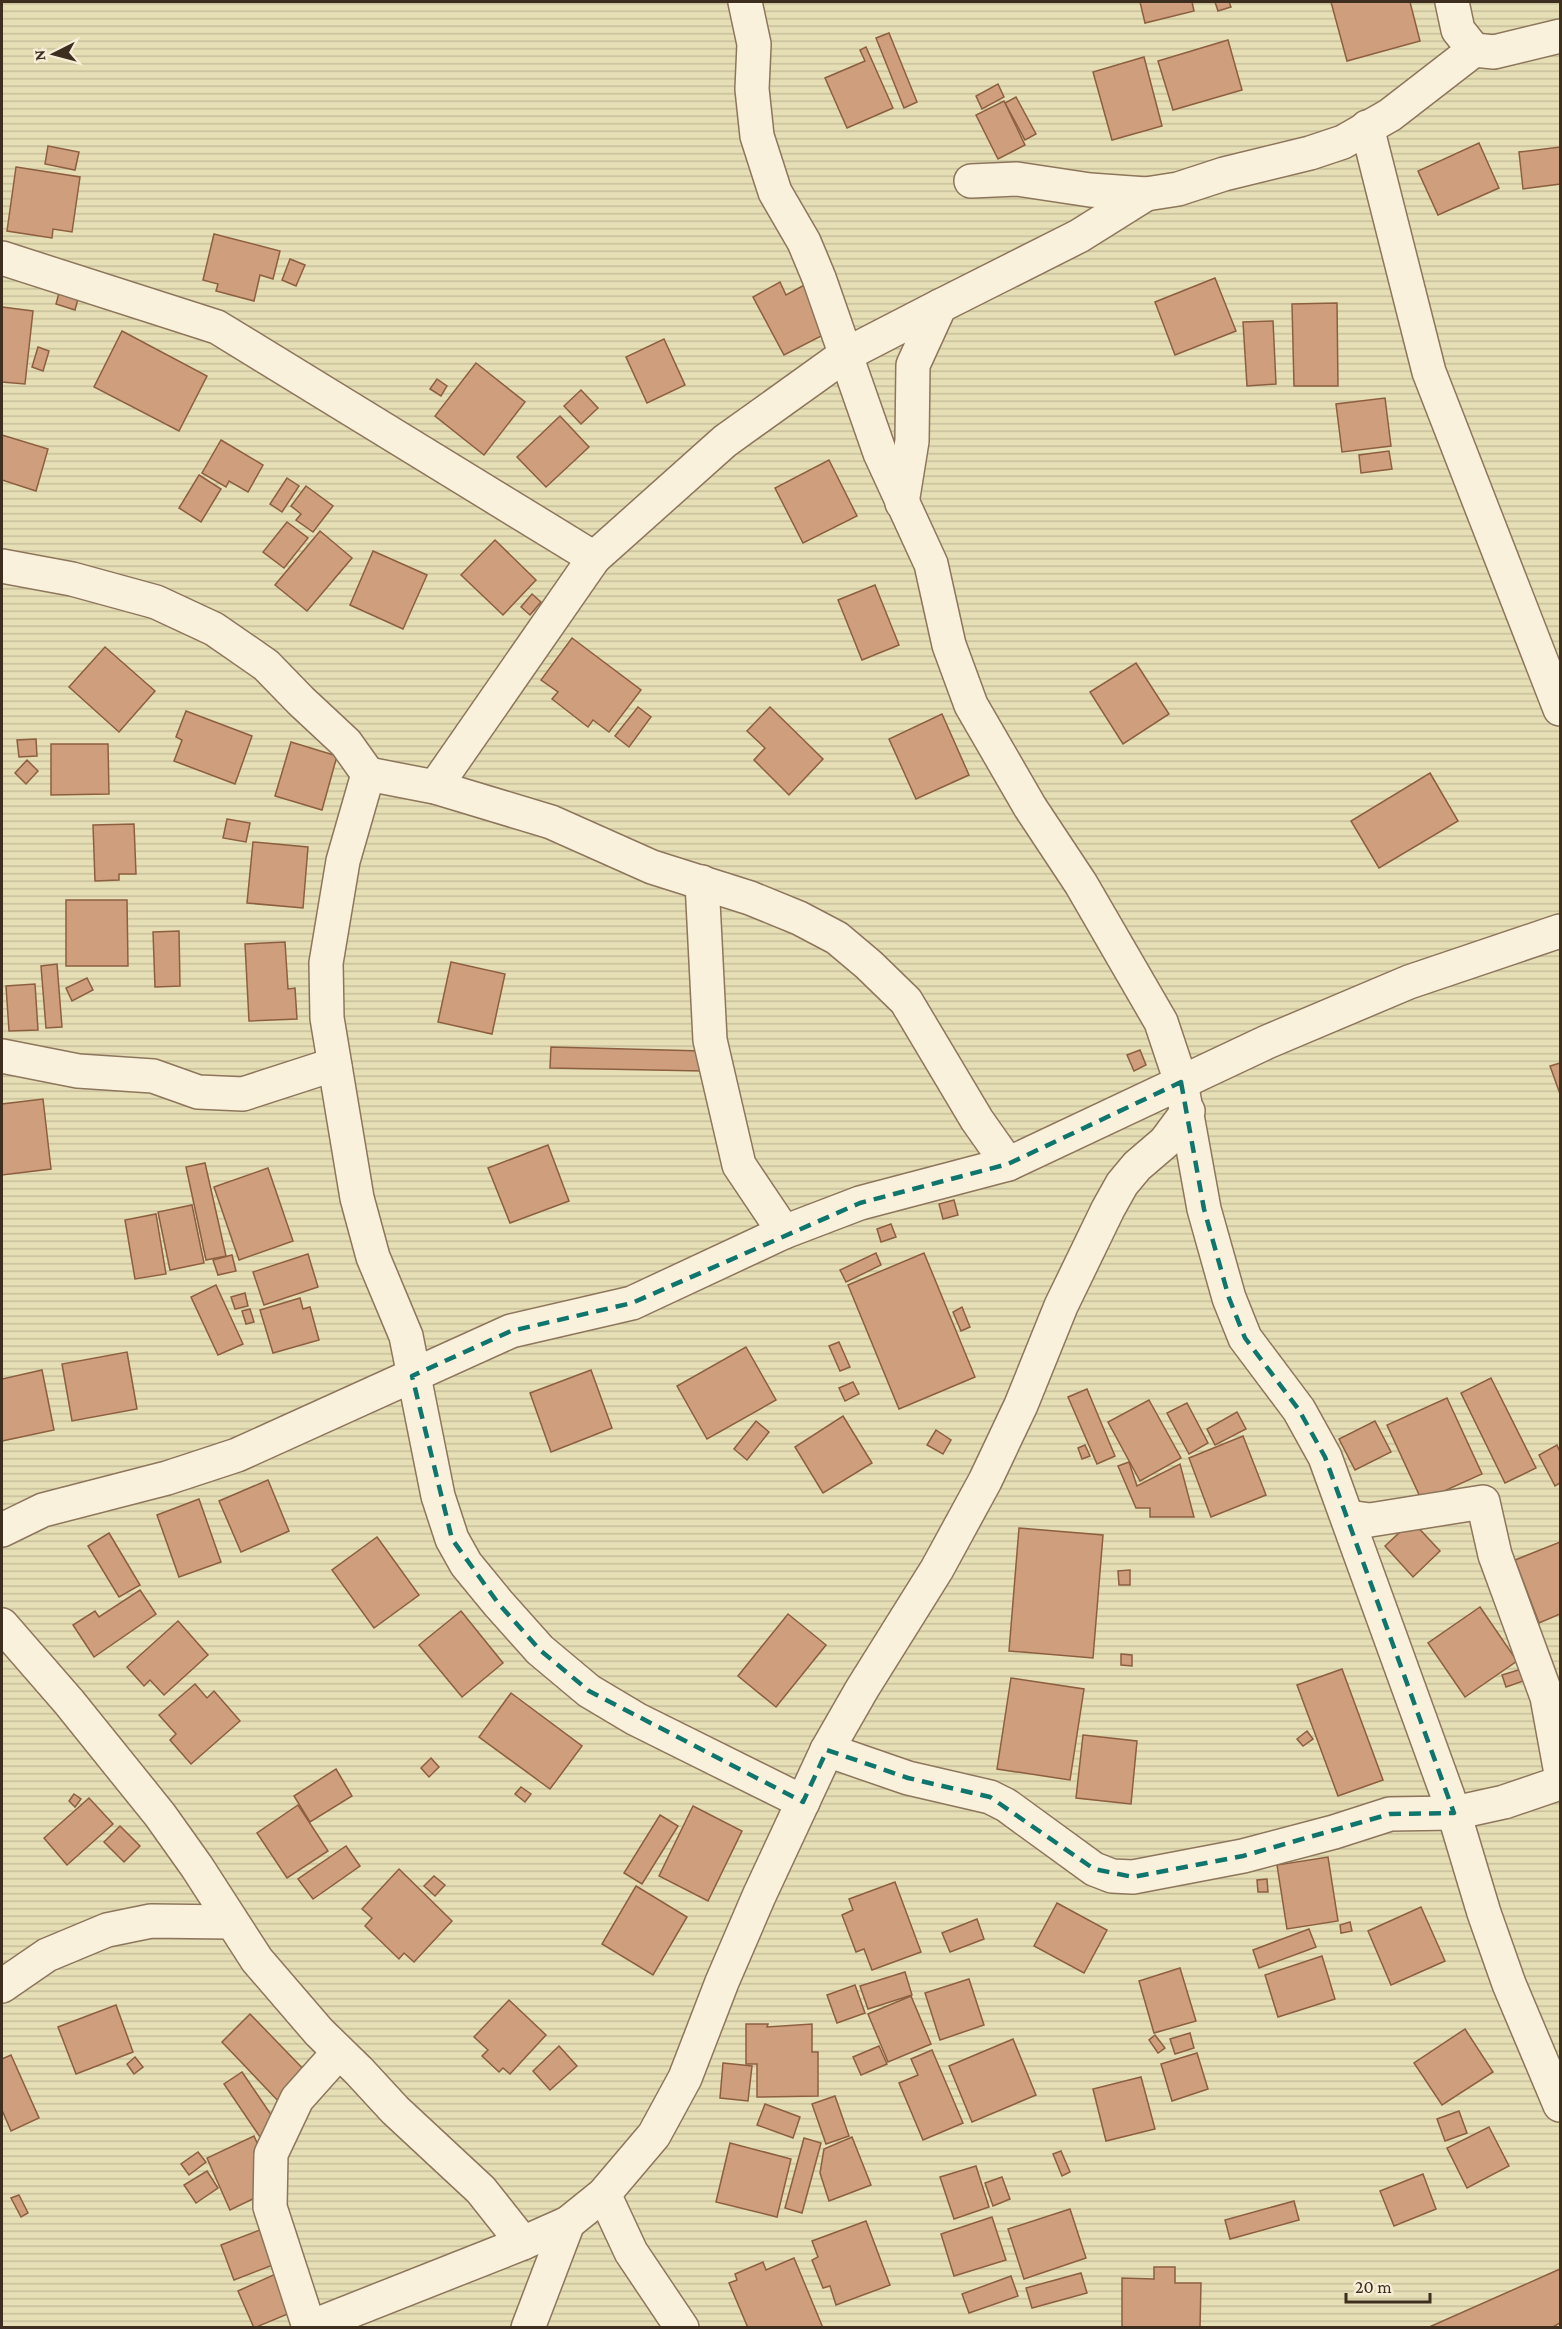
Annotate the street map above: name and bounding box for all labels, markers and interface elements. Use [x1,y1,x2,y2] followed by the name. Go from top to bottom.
[24,24,84,84] north arrow
[31,49,49,62] text: N
[1346,2266,1430,2304] scale bar
[1355,2277,1392,2297] text: 20 m

